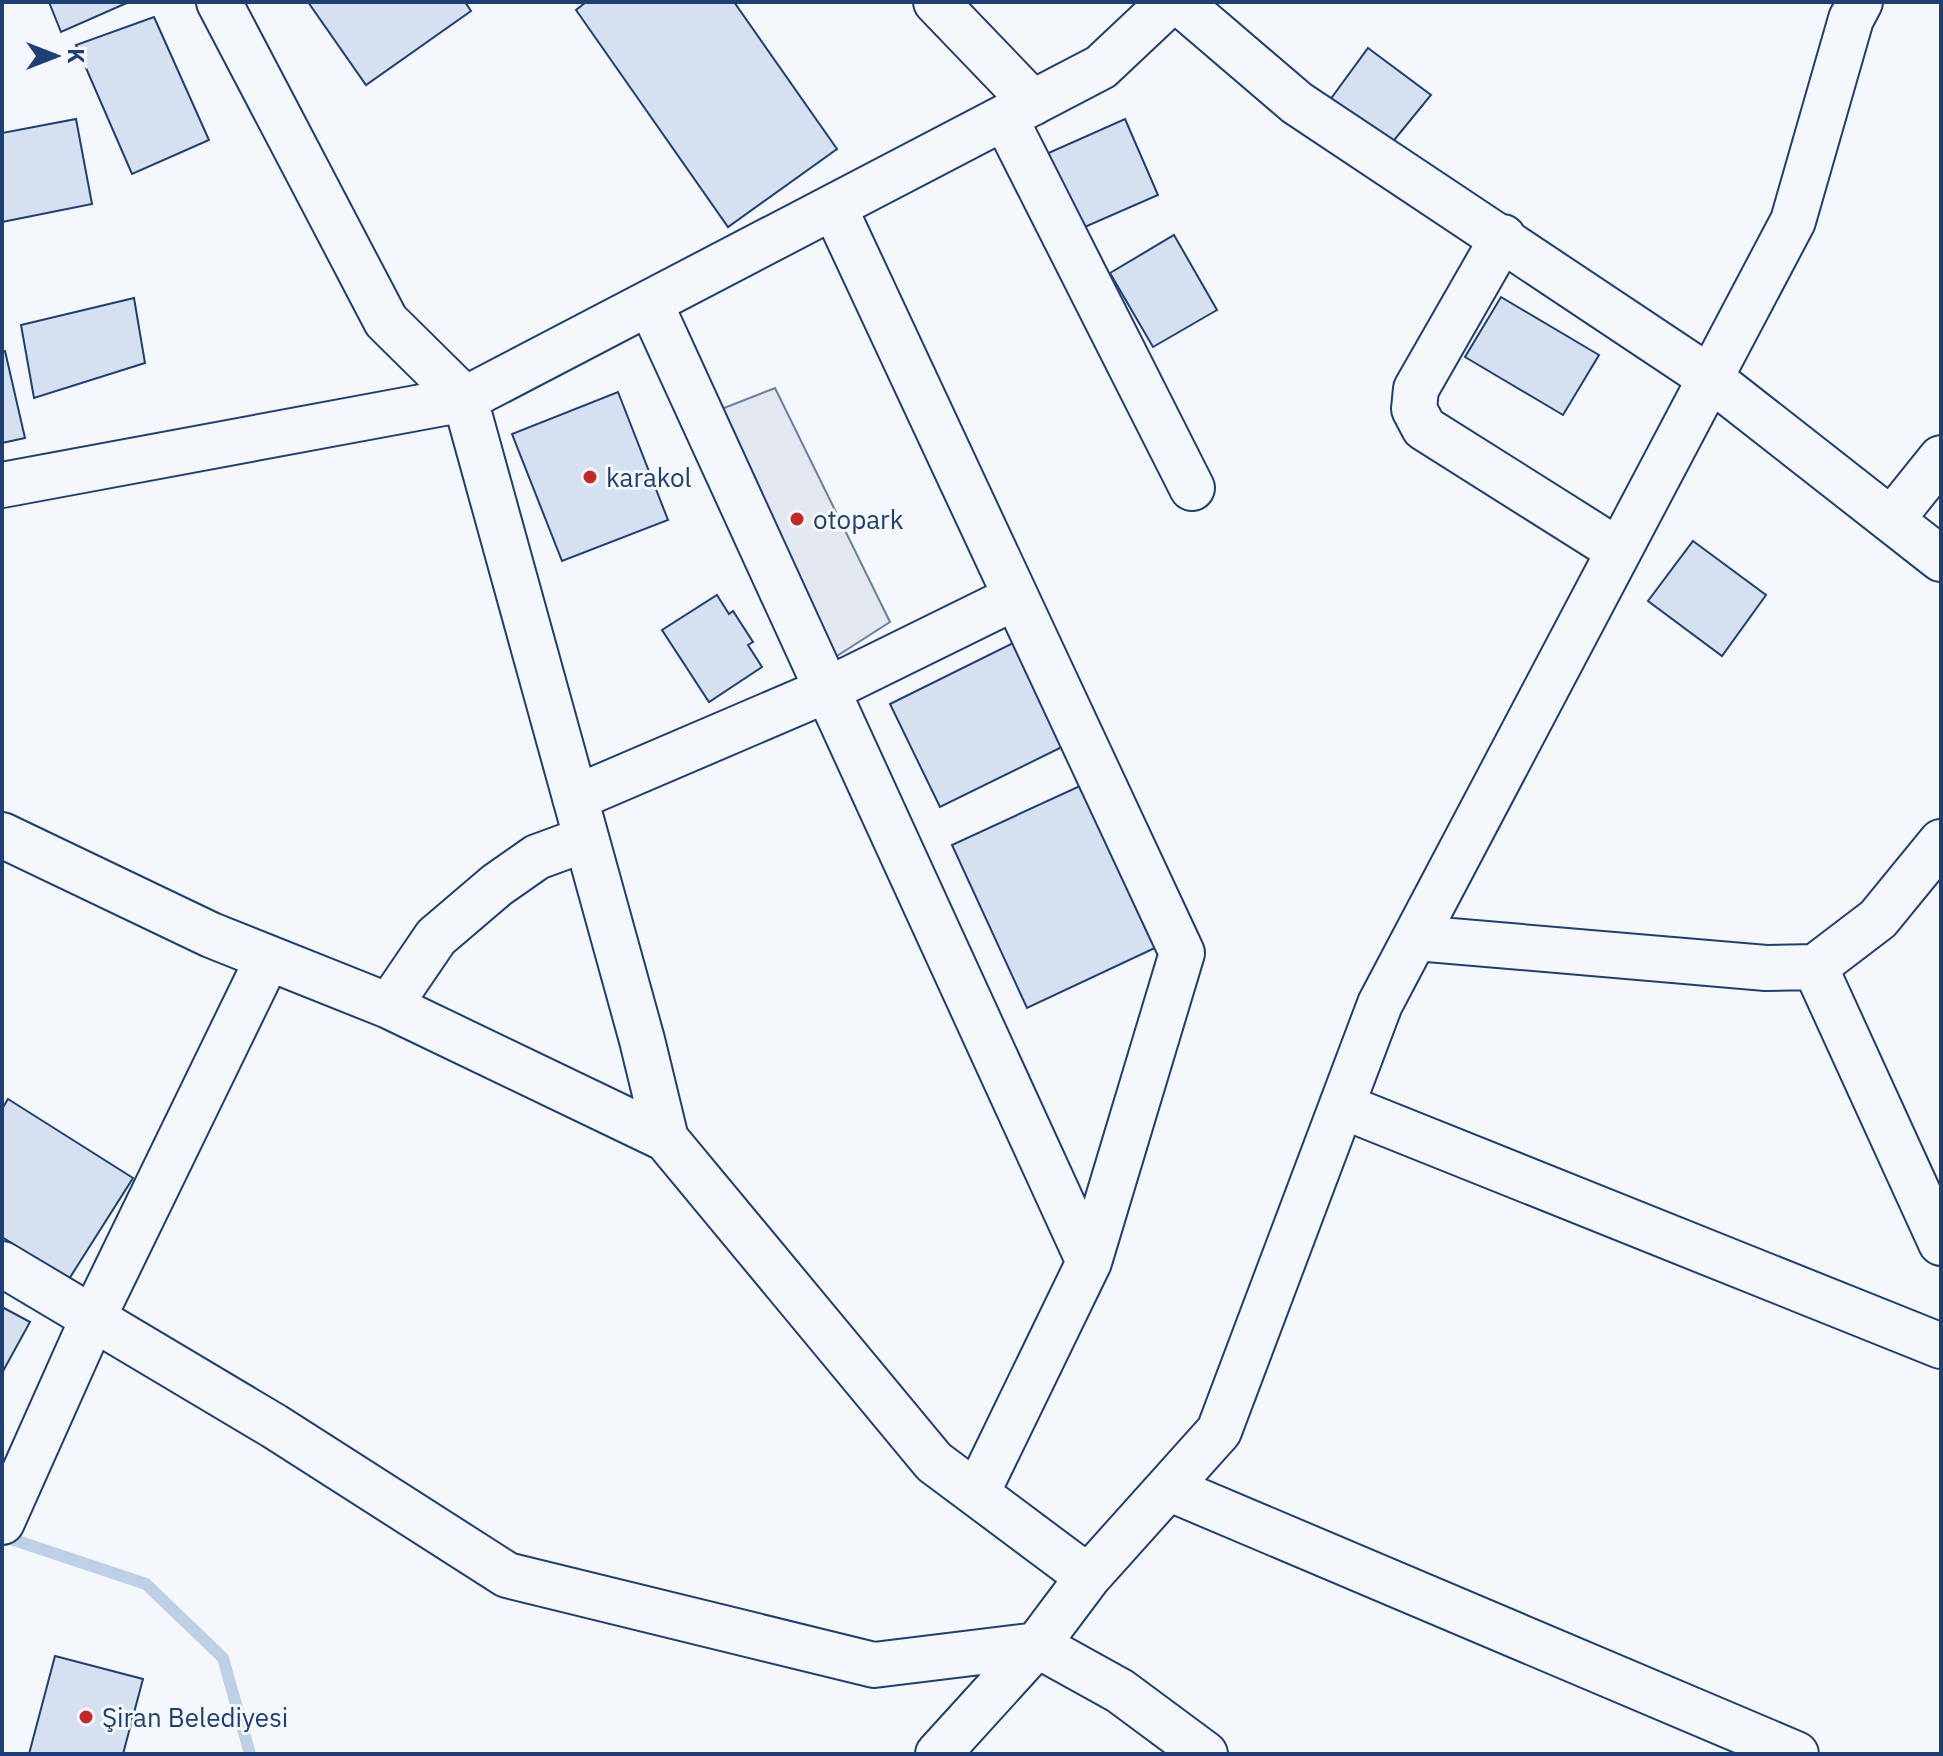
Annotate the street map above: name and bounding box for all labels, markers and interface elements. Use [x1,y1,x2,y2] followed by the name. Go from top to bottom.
[16,16,96,96] north arrow
[62,48,91,64] text: K
[606,460,692,494] place label: karakol
[581,468,599,486] marker: karakol
[813,502,904,536] place label: otopark
[788,510,806,528] marker: otopark
[102,1700,288,1734] place label: Şiran Belediyesi
[77,1708,95,1726] marker: Şiran Belediyesi

